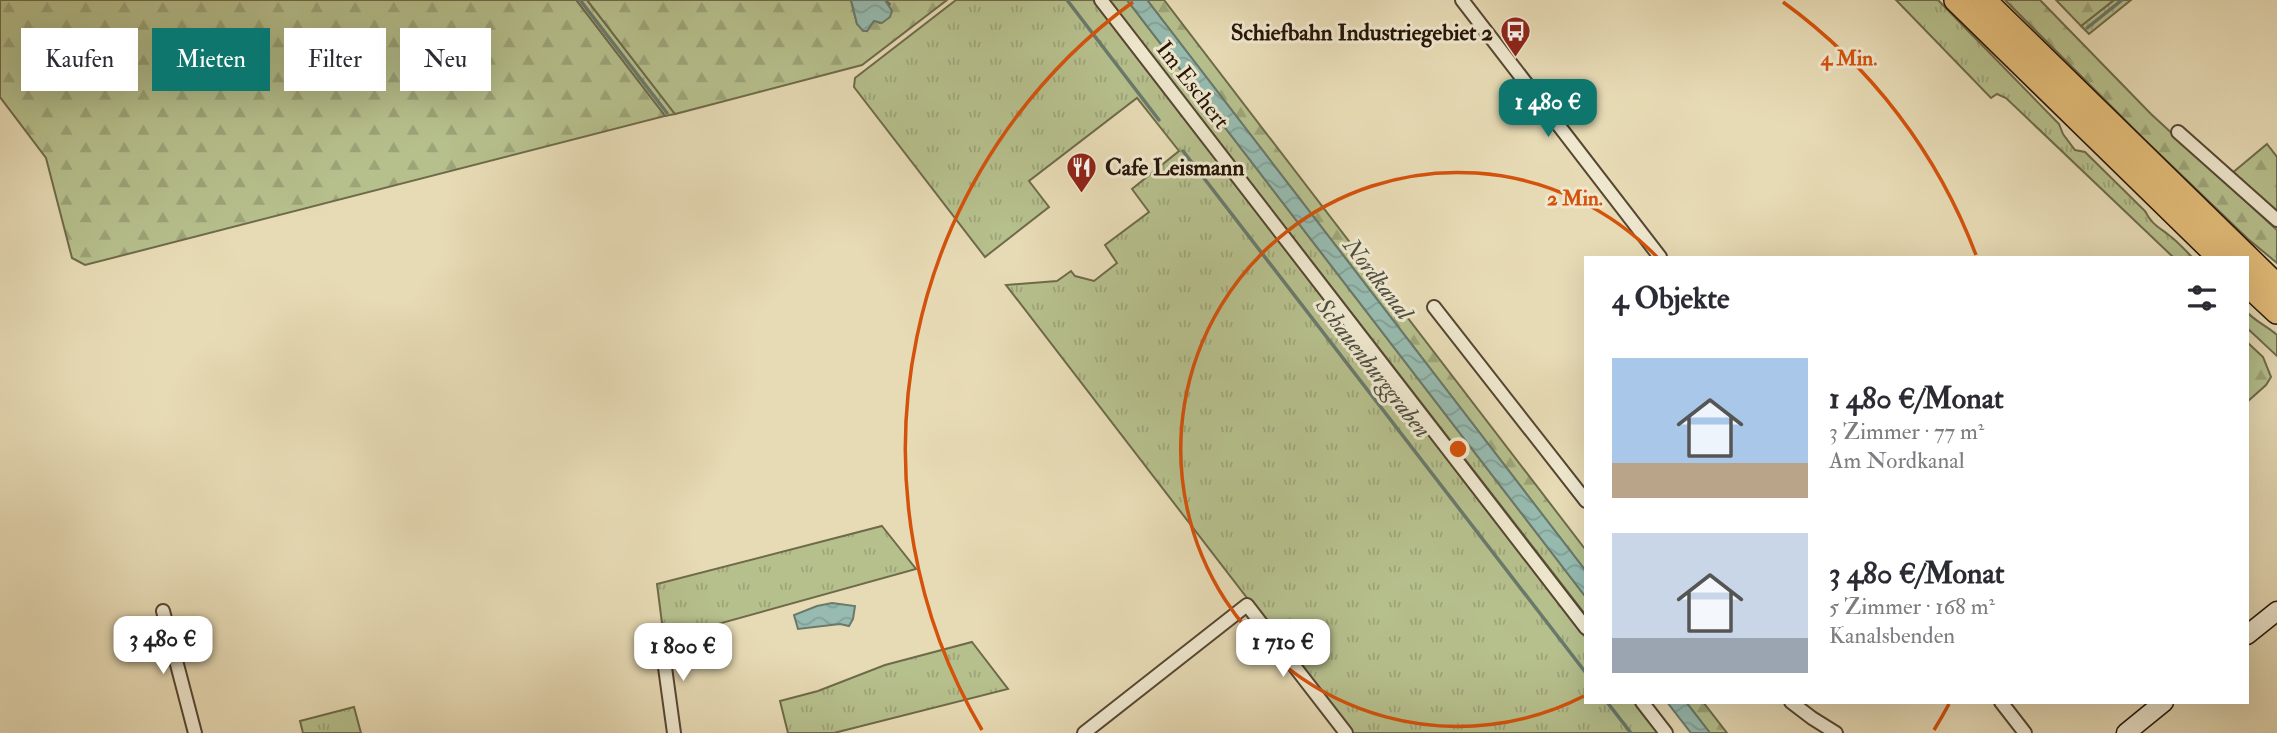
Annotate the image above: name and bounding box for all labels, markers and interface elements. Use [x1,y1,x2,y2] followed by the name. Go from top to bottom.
[1499,15,1533,59] bus stop icon: Schiefbahn Industriegebiet 2
[1231,18,1493,48] place label: Schiefbahn Industriegebiet 2
[21,28,138,91] chip: Kaufen
[152,28,270,91] chip: Mieten
[284,28,386,91] chip: Filter
[400,28,491,91] chip: Neu
[1150,35,1236,135] street label: Im Eschert
[1820,45,1877,72] text: 4 Min.
[1483,80,1613,139] pin: 1 480 €
[1515,87,1581,116] text: 1 480 €
[1065,150,1099,194] restaurant icon: Cafe Leismann
[1105,153,1244,182] place label: Cafe Leismann
[1547,185,1603,212] text: 2 Min.
[1335,230,1421,328] water label: Nordkanal
[2183,279,2221,317] icon: filters
[1612,280,1729,317] text: 4 Objekte
[1308,291,1438,444] water label: Schauenburggraben
[1829,380,2004,417] text: 1 480 €/Monat
[1668,386,1752,470] icon: home
[1829,417,1984,446] text: 3 Zimmer · 77 m²
[1446,437,1470,461] centre of rings
[1829,446,1965,475] text: Am Nordkanal
[1829,555,2005,592] text: 3 480 €/Monat
[1668,561,1752,645] icon: home
[1829,592,1995,621] text: 5 Zimmer · 168 m²
[98,616,228,676] pin: 3 480 €
[1218,620,1348,679] pin: 1 710 €
[1829,621,1955,650] text: Kanalsbenden
[130,624,196,653] text: 3 480 €
[618,624,748,683] pin: 1 800 €
[1252,627,1314,656] text: 1 710 €
[650,631,716,660] text: 1 800 €

